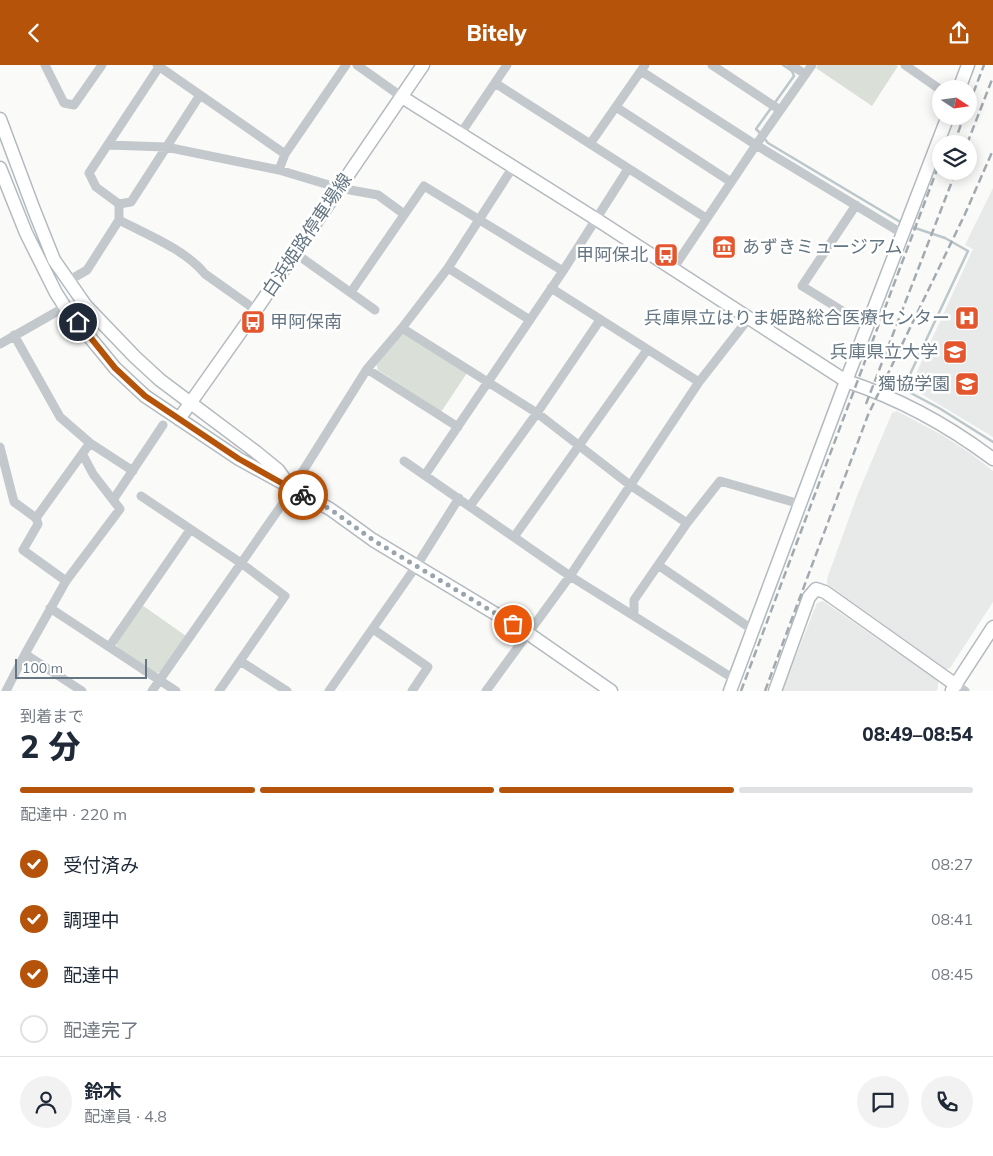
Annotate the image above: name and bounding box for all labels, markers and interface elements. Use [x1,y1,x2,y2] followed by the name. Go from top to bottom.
[20,19,48,47] icon: back
[466,19,527,47] text: Bitely
[945,19,973,47] icon: share
[932,80,978,125] north arrow
[932,80,977,180] map controls
[932,135,977,180] button: layers
[257,169,356,301] street label: 白浜姫路停車場線
[711,234,737,260] museum icon: あずきミュージアム
[742,235,902,258] place label: あずきミュージアム
[653,242,679,268] bus stop icon: 甲阿保北
[576,243,648,266] place label: 甲阿保北
[57,301,99,343] pin
[954,305,980,331] hospital icon: 兵庫県立はりま姫路総合医療センター
[644,306,950,329] place label: 兵庫県立はりま姫路総合医療センター
[64,308,92,336] icon: home
[240,309,266,335] bus stop icon: 甲阿保南
[270,310,342,333] place label: 甲阿保南
[942,339,968,365] school or university icon: 兵庫県立大学
[830,340,938,363] place label: 兵庫県立大学
[954,371,980,397] school or university icon: 獨協学園
[878,372,950,395] place label: 獨協学園
[278,470,328,520] courier
[289,481,317,509] icon: bike
[492,603,534,645] pin
[499,610,527,638] icon: bag
[15,656,148,679] scale bar
[22,659,63,677] text: 100 m
[20,706,84,726] text: 到着まで
[862,722,973,746] text: 08:49–08:54
[20,726,80,766] text: 2 分
[20,804,127,824] text: 配達中 · 220 m
[20,850,48,878] icon: check
[63,853,139,877] text: 受付済み
[931,854,973,874] text: 08:27
[20,905,48,933] icon: check
[63,908,120,932] text: 調理中
[931,909,973,929] text: 08:41
[20,960,48,988] icon: check
[63,963,120,987] text: 配達中
[931,964,973,984] text: 08:45
[63,1018,139,1042] text: 配達完了
[20,1076,72,1128] button: person
[857,1076,909,1128] button: chat
[921,1076,973,1128] button: phone
[84,1079,122,1103] text: 鈴木
[84,1106,167,1126] text: 配達員 · 4.8

